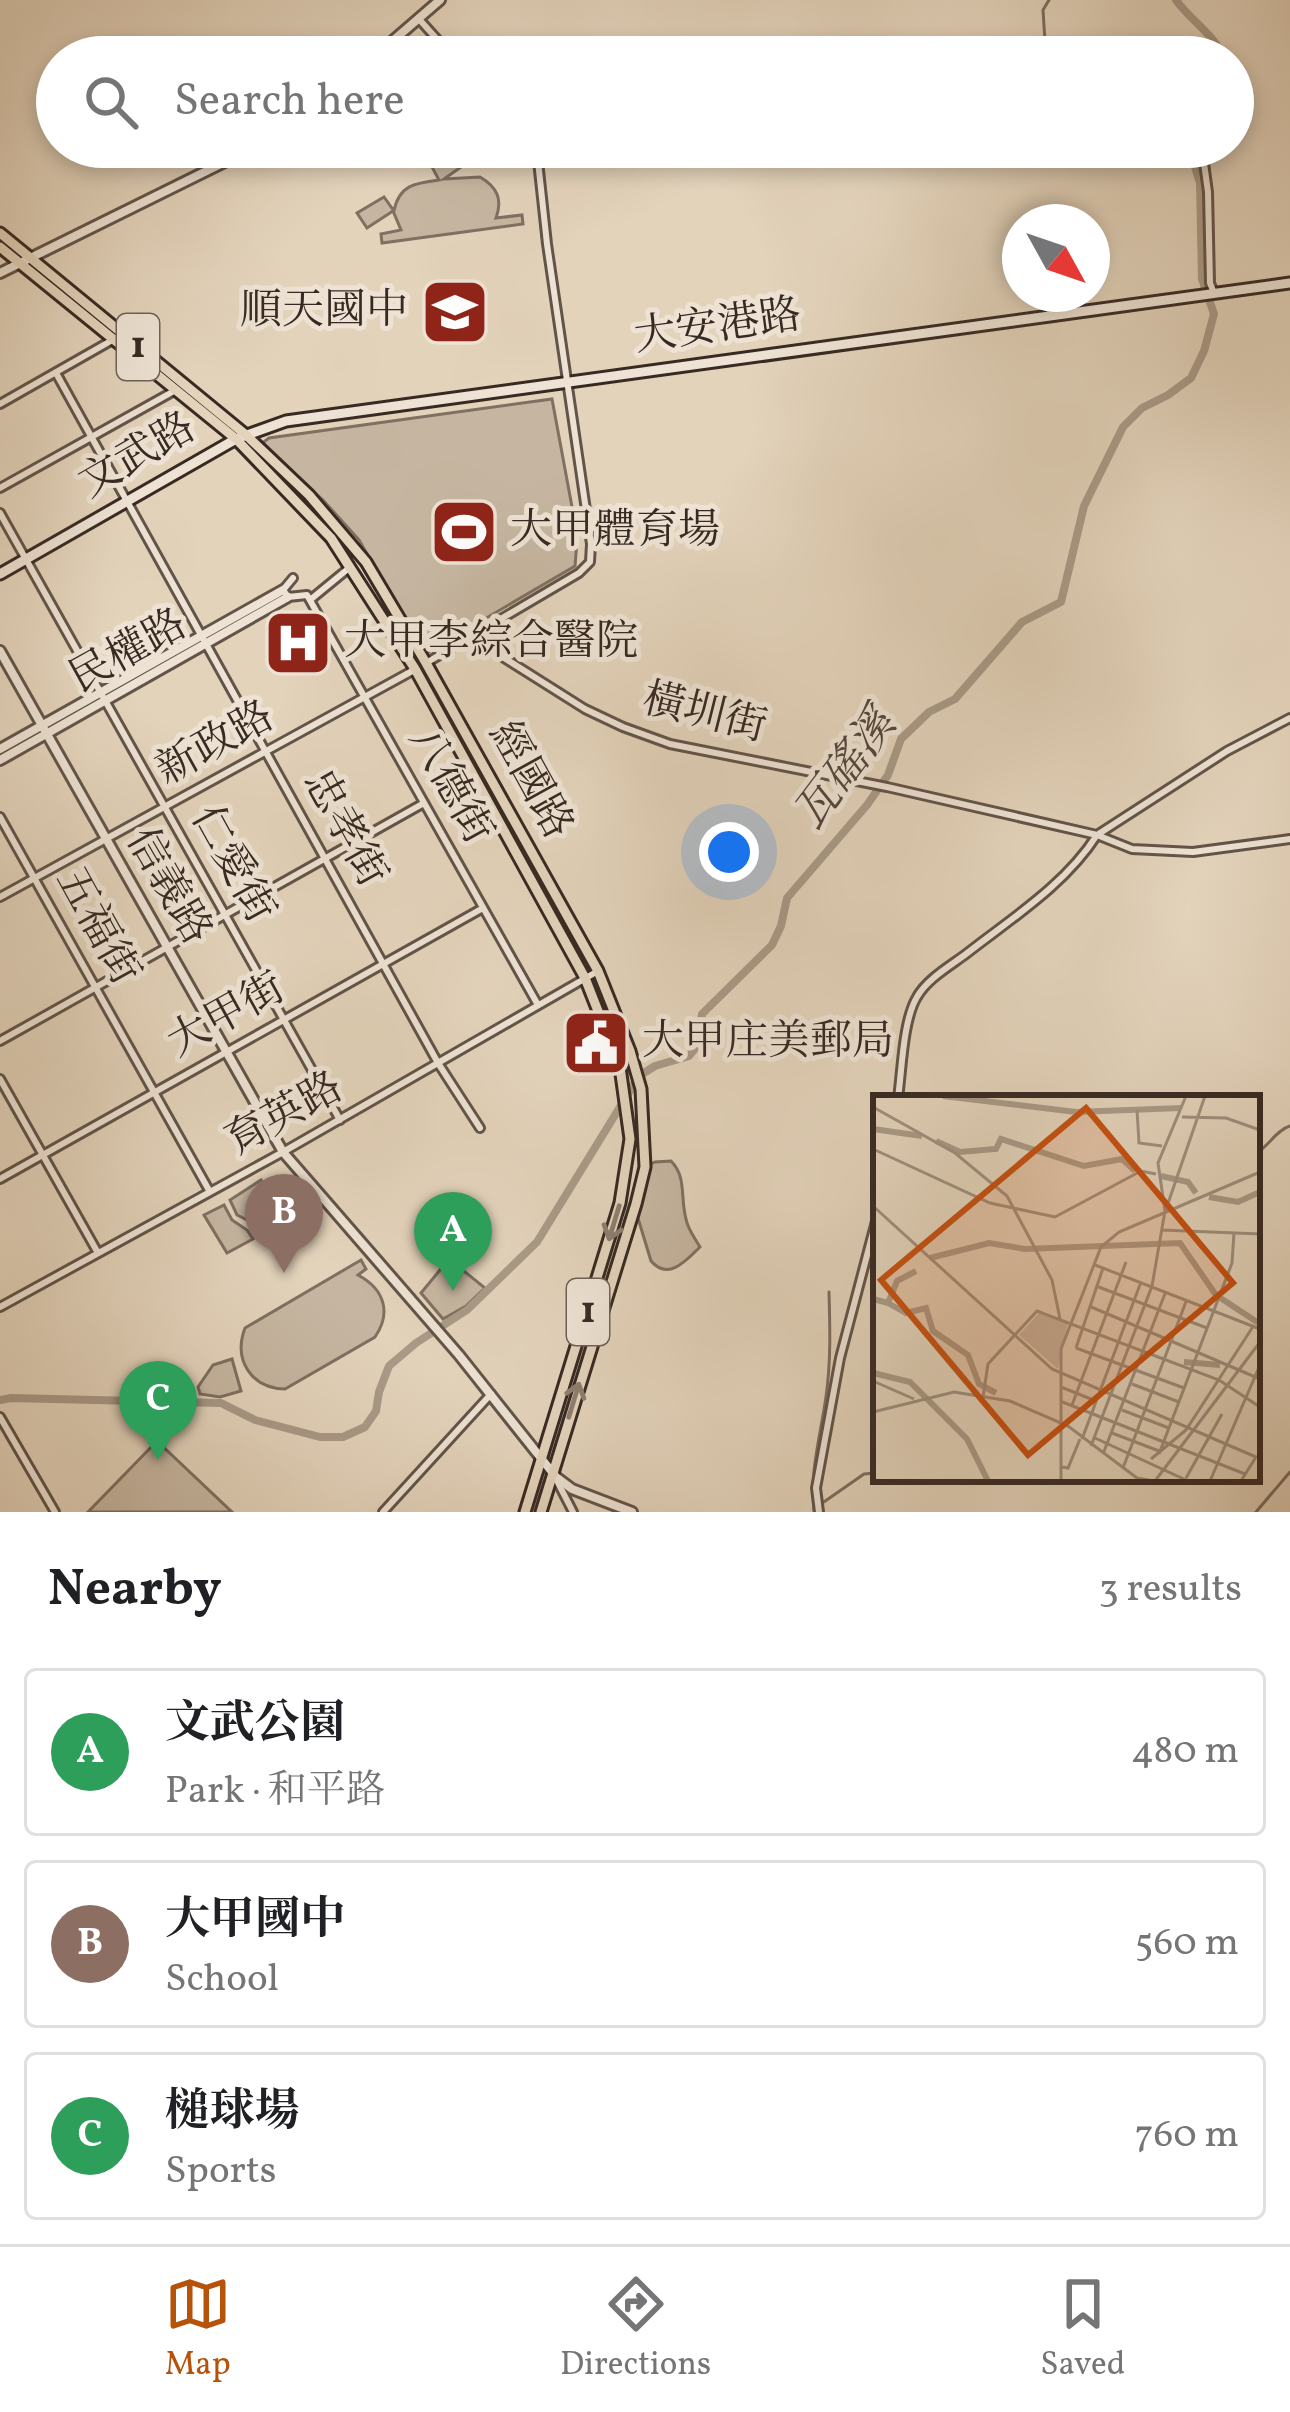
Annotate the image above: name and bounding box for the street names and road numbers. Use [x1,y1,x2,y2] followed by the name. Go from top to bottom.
[631,287,805,369] street label: 大安港路
[117,314,159,380] road number: 1
[69,400,207,514] street label: 文武路
[60,597,198,709] street label: 民權路
[636,671,772,759] street label: 橫圳街
[147,689,285,801] street label: 新政路
[473,712,585,850] street label: 經國路
[393,717,505,855] street label: 八德街
[287,760,399,898] street label: 忠孝街
[175,796,287,934] street label: 仁愛街
[110,818,224,956] street label: 信義路
[40,858,152,996] street label: 五福街
[158,961,296,1073] street label: 大甲街
[216,1060,354,1172] street label: 育英路
[567,1279,609,1345] road number: 1

